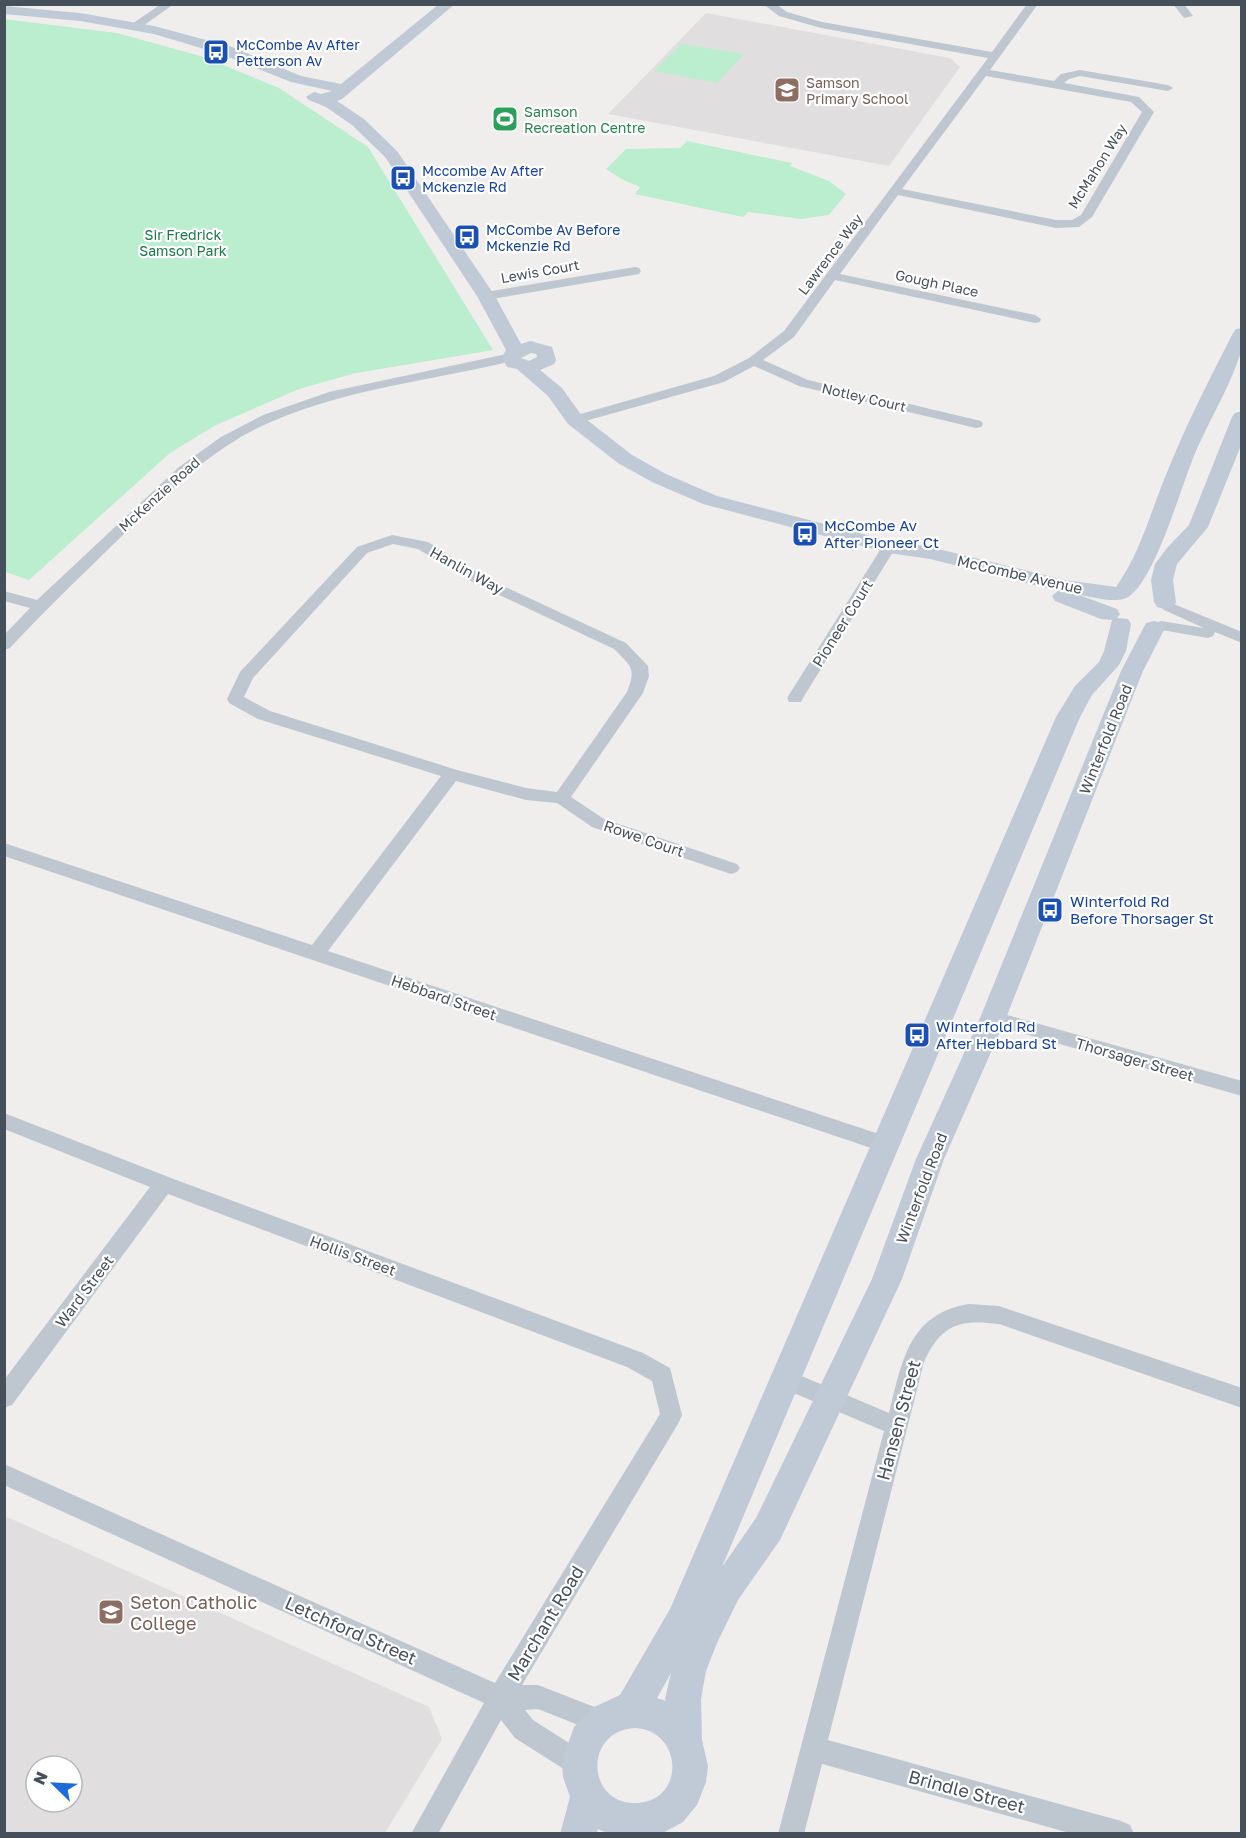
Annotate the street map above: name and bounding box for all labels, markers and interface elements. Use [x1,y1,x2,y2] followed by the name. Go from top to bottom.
[236,36,360,69] place label: McCombe Av After Petterson Av
[201,37,231,67] bus stop icon: McCombe Av After Petterson Av
[806,74,908,107] place label: Samson Primary School
[772,75,802,105] school or university icon: Samson Primary School
[524,103,645,136] place label: Samson Recreation Centre
[490,104,520,134] sports icon: Samson Recreation Centre
[1064,120,1130,212] street label: McMahon Way
[422,162,544,195] place label: Mccombe Av After Mckenzie Rd
[388,163,418,193] bus stop icon: Mccombe Av After Mckenzie Rd
[794,210,866,298] street label: Lawrence Way
[486,221,620,254] place label: McCombe Av Before Mckenzie Rd
[452,222,482,252] bus stop icon: McCombe Av Before Mckenzie Rd
[139,226,227,259] park label: Sir Fredrick Samson Park
[499,256,581,286] street label: Lewis Court
[894,266,980,300] street label: Gough Place
[820,379,908,415] street label: Notley Court
[115,453,203,535] street label: McKenzie Road
[824,516,939,551] place label: McCombe Av After Pioneer Ct
[790,519,820,549] bus stop icon: McCombe Av After Pioneer Ct
[427,542,507,598] street label: Hanlin Way
[956,551,1085,597] street label: McCombe Avenue
[808,576,876,670] street label: Pioneer Court
[1075,681,1135,797] street label: Winterfold Road
[601,816,687,860] street label: Rowe Court
[1070,892,1214,927] place label: Winterfold Rd Before Thorsager St
[1035,895,1065,925] bus stop icon: Winterfold Rd Before Thorsager St
[389,971,499,1023] street label: Hebbard Street
[936,1017,1057,1052] place label: Winterfold Rd After Hebbard St
[902,1020,932,1050] bus stop icon: Winterfold Rd After Hebbard St
[1074,1034,1196,1084] street label: Thorsager Street
[892,1130,950,1246] street label: Winterfold Road
[308,1231,398,1279] street label: Hollis Street
[51,1251,117,1331] street label: Ward Street
[871,1357,925,1483] street label: Hansen Street
[502,1562,588,1684] street label: Marchant Road
[130,1591,257,1634] place label: Seton Catholic College
[282,1591,420,1669] street label: Letchford Street
[96,1597,126,1627] school or university icon: Seton Catholic College
[24,1754,84,1814] north arrow
[906,1765,1028,1817] street label: Brindle Street
[29,1768,52,1788] text: N

